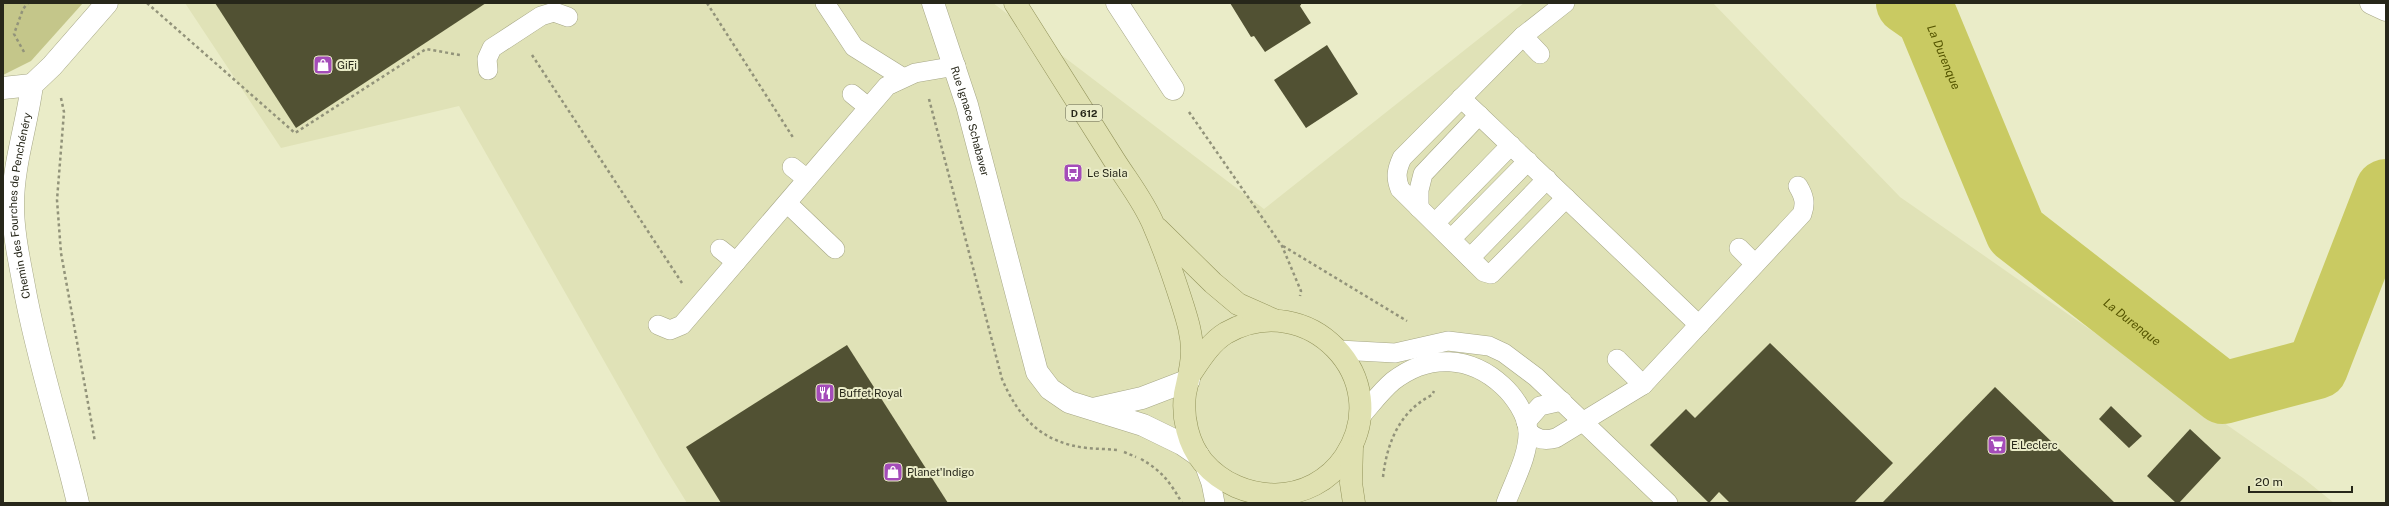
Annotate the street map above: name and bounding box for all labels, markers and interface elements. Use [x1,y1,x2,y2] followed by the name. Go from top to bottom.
[1924,23,1963,92] water label: La Durenque
[312,54,334,76] shop icon: GiFi
[337,59,357,71] place label: GiFi
[949,65,991,178] street label: Rue Ignace Schabaver
[1066,105,1102,121] road number: D 612
[7,111,33,300] street label: Chemin des Fourches de Penchénéry
[1062,162,1084,184] bus stop icon: Le Siala
[1087,167,1128,179] place label: Le Siala
[2101,296,2164,349] water label: La Durenque
[814,382,836,404] restaurant icon: Buffet Royal
[839,387,903,399] place label: Buffet Royal
[1986,434,2008,456] supermarket icon: E.Leclerc
[2011,439,2058,451] place label: E.Leclerc
[882,461,904,483] shop icon: Planet'Indigo
[907,466,974,478] place label: Planet'Indigo
[2249,468,2352,494] scale bar
[2255,475,2283,489] text: 20 m

